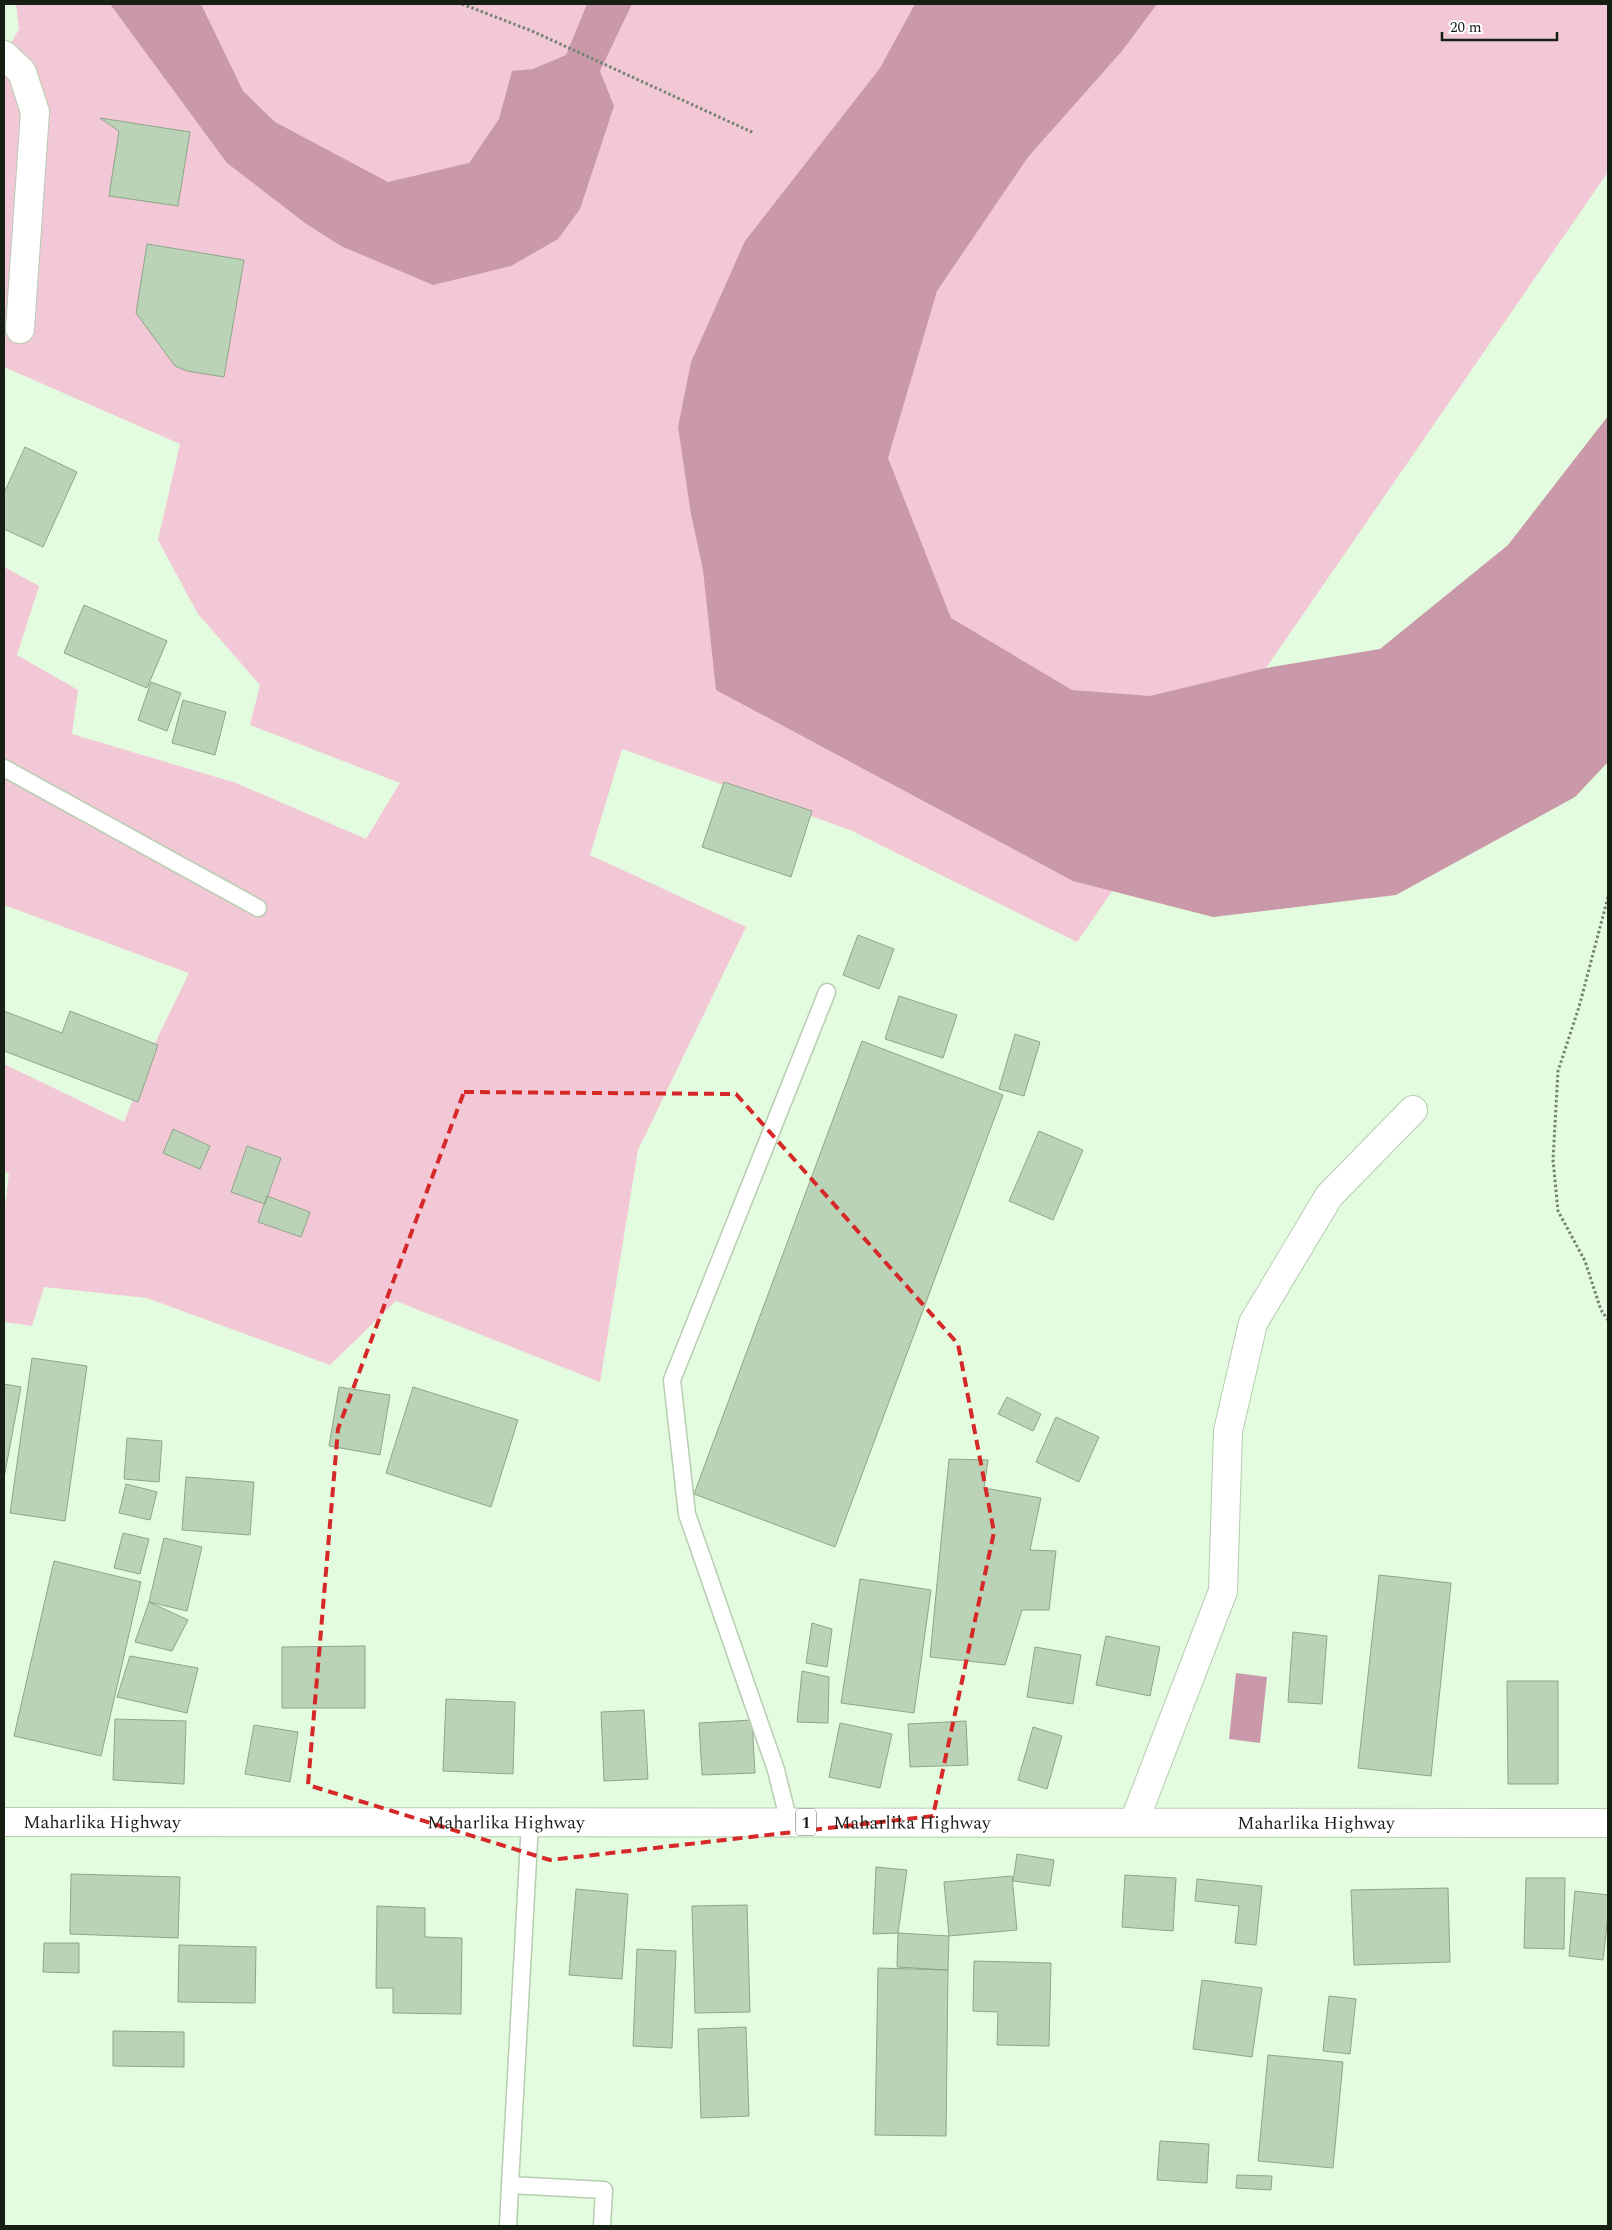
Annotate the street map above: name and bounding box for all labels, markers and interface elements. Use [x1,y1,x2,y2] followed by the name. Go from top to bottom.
[1442,10,1557,42] scale bar
[1450,16,1482,39] text: 20 m
[796,1808,816,1835] road number: 1
[23,1809,182,1836] street label: Maharlika Highway
[427,1809,586,1836] street label: Maharlika Highway
[833,1810,992,1837] street label: Maharlika Highway
[1237,1810,1396,1837] street label: Maharlika Highway

